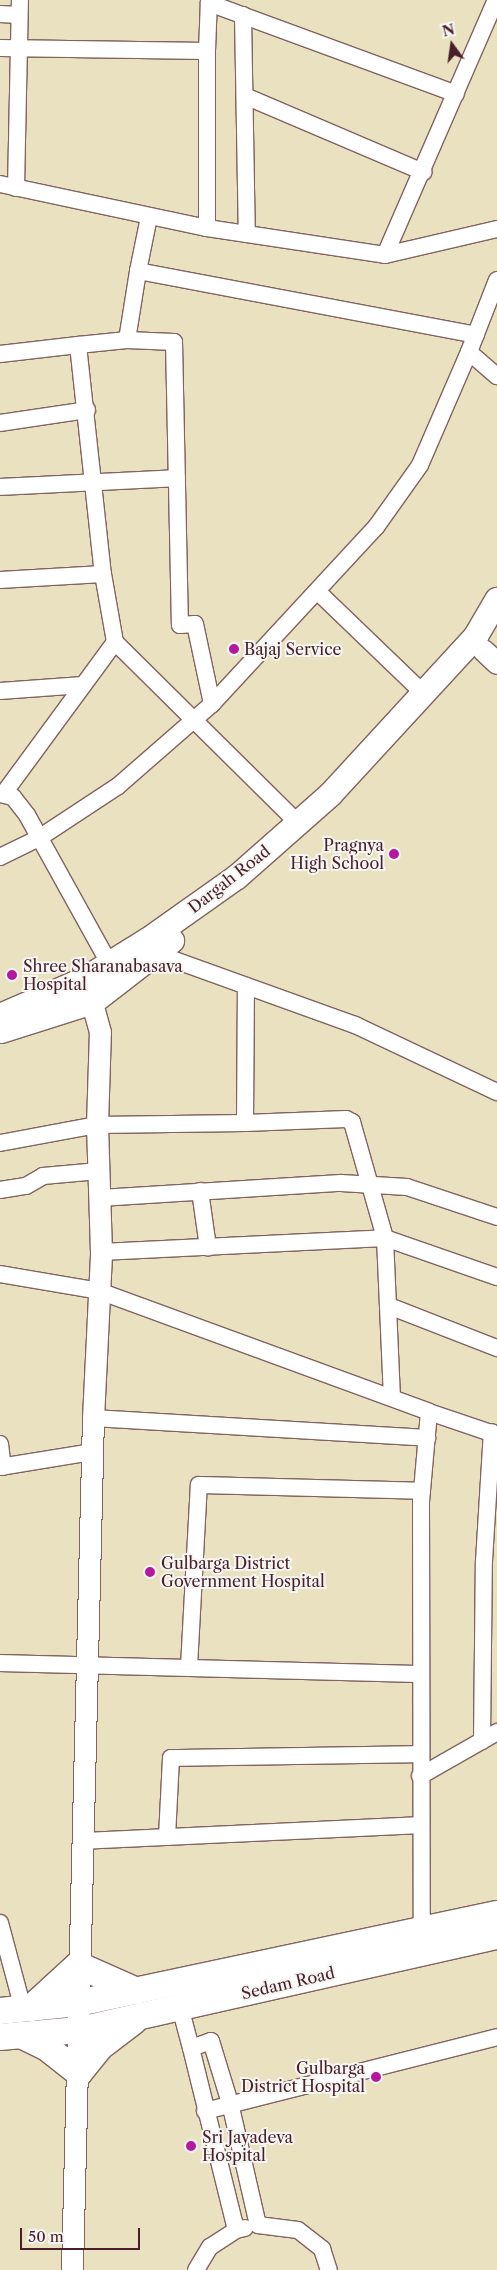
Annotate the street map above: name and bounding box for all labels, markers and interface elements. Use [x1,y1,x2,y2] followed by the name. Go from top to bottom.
[427,20,477,70] north arrow
[440,20,456,41] text: N
[244,639,342,659] place label: Bajaj Service
[228,643,240,655] marker: Bajaj Service
[290,835,384,873] place label: Pragnya High School
[184,841,274,917] street label: Dargah Road
[388,848,400,860] marker: Pragnya High School
[23,956,183,994] place label: Shree Sharanabasava Hospital
[5,968,19,982] marker: Shree Sharanabasava Hospital
[161,1553,325,1591] place label: Gulbarga District Government Hospital
[143,1565,157,1579] marker: Gulbarga District Government Hospital
[239,1963,337,2003] street label: Sedam Road
[241,2058,365,2096] place label: Gulbarga District Hospital
[369,2070,383,2084] marker: Gulbarga District Hospital
[202,2127,293,2165] place label: Sri Jayadeva Hospital
[184,2139,198,2153] marker: Sri Jayadeva Hospital
[22,2218,142,2250] scale bar
[28,2227,64,2246] text: 50 m

